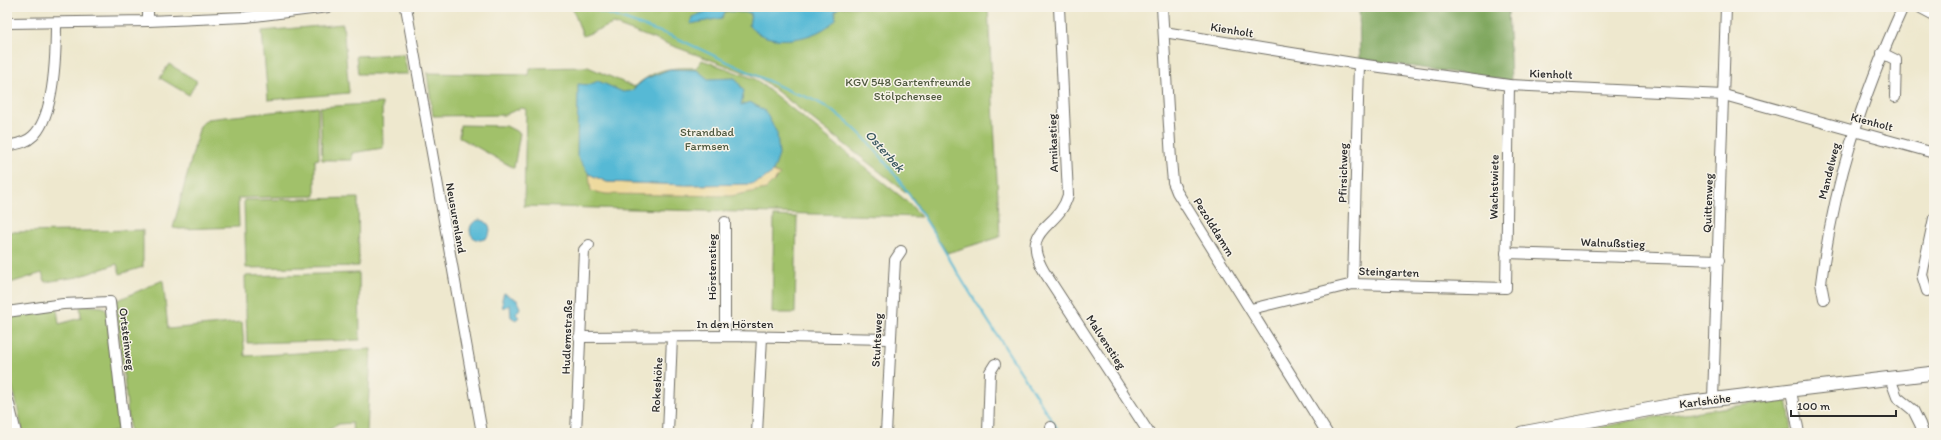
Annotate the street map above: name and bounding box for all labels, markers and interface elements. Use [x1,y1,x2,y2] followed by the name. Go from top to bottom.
[1209,20,1255,40] street label: Kienholt
[1529,66,1573,82] street label: Kienholt
[845,75,971,103] park label: KGV 548 Gartenfreunde Stölpchensee
[1849,110,1895,134] street label: Kienholt
[1045,113,1061,173] street label: Arnikastieg
[680,125,735,153] park label: Strandbad Farmsen
[862,127,909,176] water label: Osterbek
[1815,140,1843,201] street label: Mandelweg
[1335,142,1351,203] street label: Pfirsichweg
[1486,154,1502,220] street label: Wachstwiete
[1700,172,1716,233] street label: Quittenweg
[443,181,469,255] street label: Neusurenland
[1190,195,1238,259] street label: Pezolddamm
[705,233,719,300] street label: Hörstenstieg
[1580,235,1646,251] street label: Walnußstieg
[1358,264,1420,280] street label: Steingarten
[559,299,575,375] street label: Hudlemstraße
[116,307,138,372] street label: Ortsteinweg
[869,312,885,367] street label: Stuhtsweg
[1083,312,1129,372] street label: Malvenstieg
[696,317,774,331] street label: In den Hörsten
[649,357,665,413] street label: Rokeshöhe
[1678,391,1732,411] street label: Karlshöhe
[1791,392,1896,418] scale bar
[1797,399,1830,413] text: 100 m

